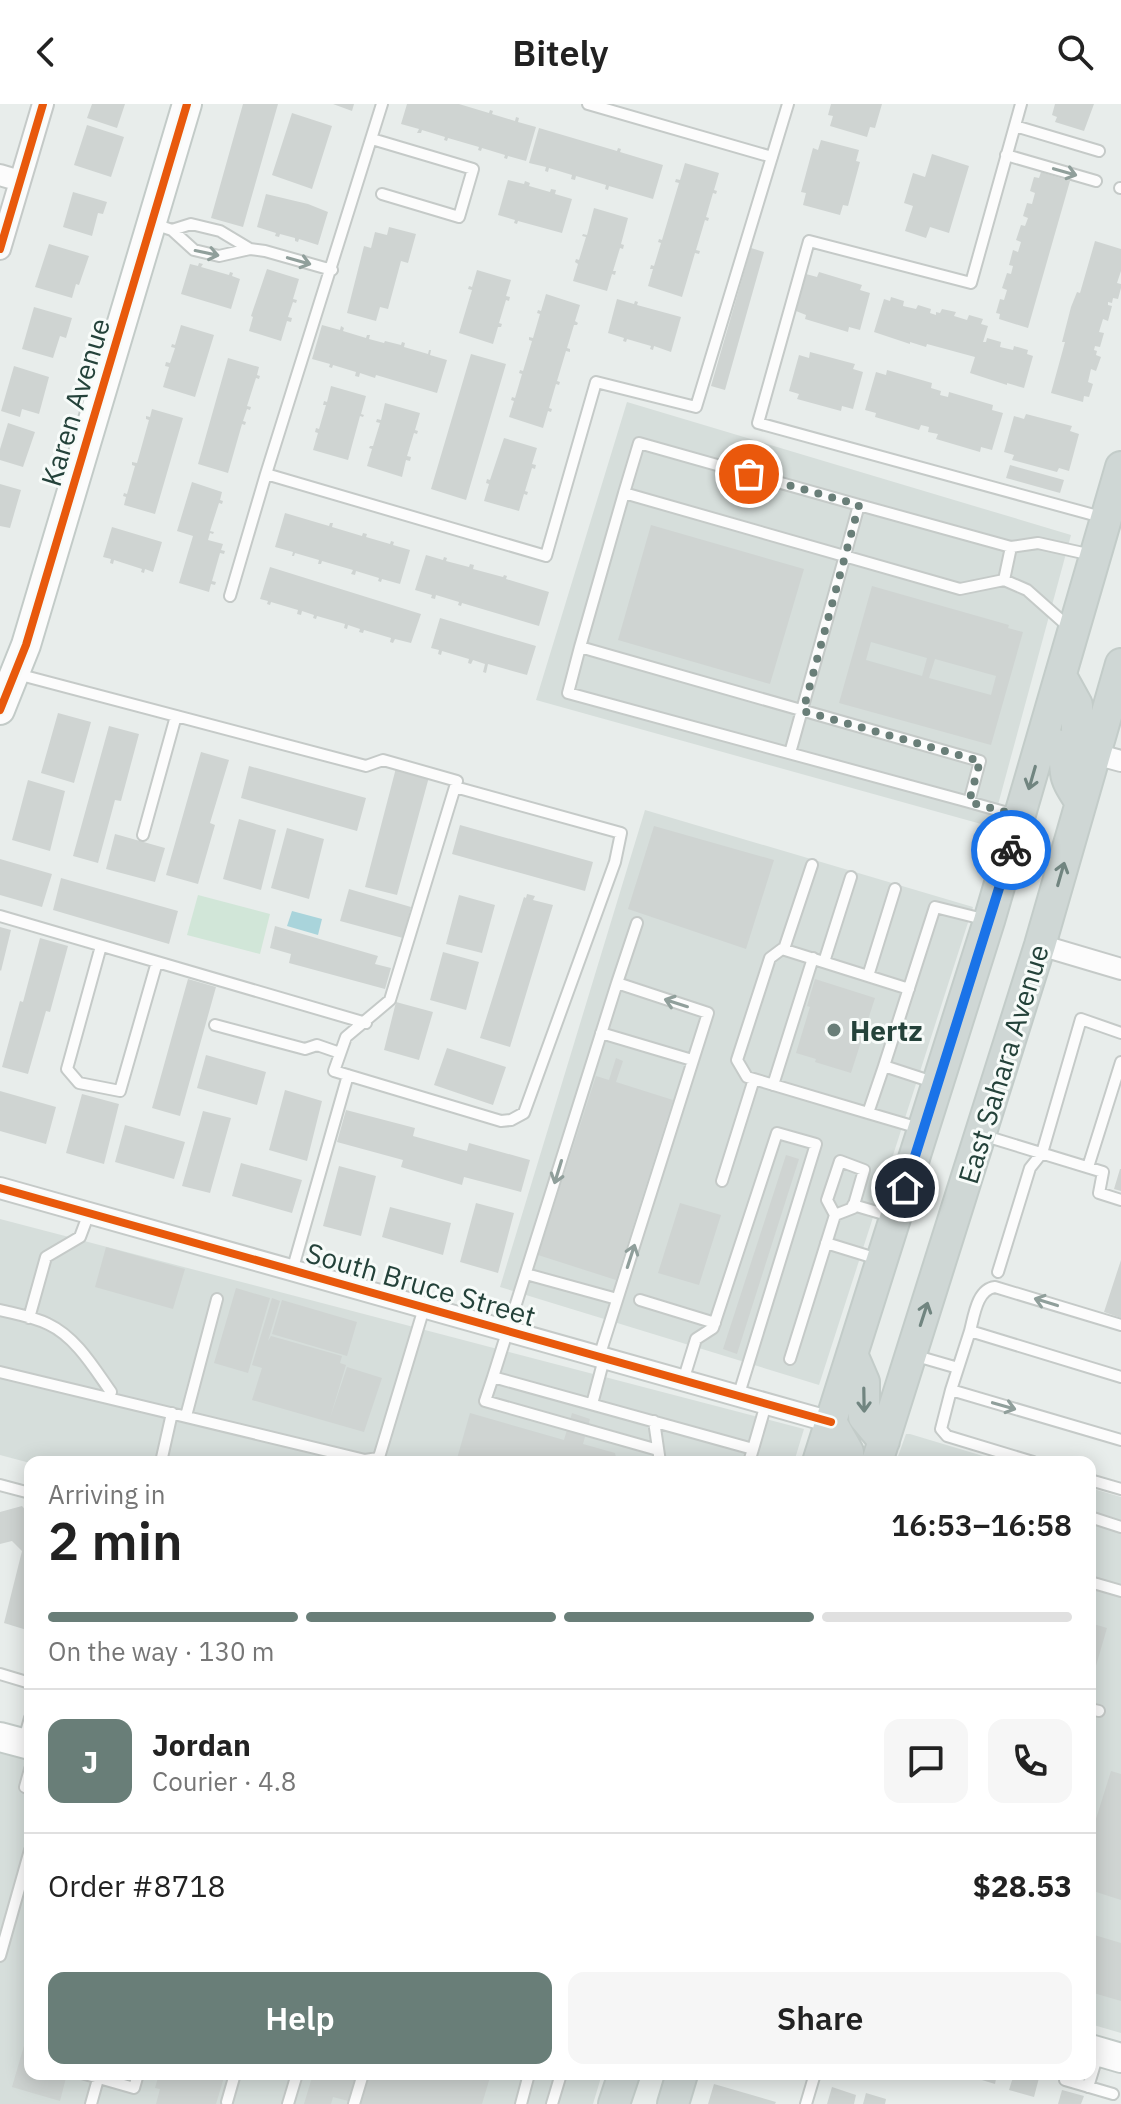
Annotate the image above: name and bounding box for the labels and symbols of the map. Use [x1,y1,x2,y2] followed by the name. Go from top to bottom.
[1051,166,1077,181] one-way arrow
[194,246,220,261] one-way arrow
[285,254,311,269] one-way arrow
[32,313,118,491] street label: Karen Avenue
[715,440,783,508] pin
[1023,765,1038,791] one-way arrow
[971,810,1051,890] courier
[1054,861,1069,887] one-way arrow
[949,940,1057,1188] street label: East Sahara Avenue
[664,994,689,1009] one-way arrow
[850,1012,923,1049] place label: Hertz
[825,1021,843,1039] marker: Hertz
[871,1154,939,1222] pin
[549,1159,564,1184] one-way arrow
[302,1234,540,1334] street label: South Bruce Street
[624,1244,639,1269] one-way arrow
[1034,1294,1060,1309] one-way arrow
[917,1301,932,1327] one-way arrow
[856,1386,872,1413] one-way arrow
[990,1399,1016,1414] one-way arrow

